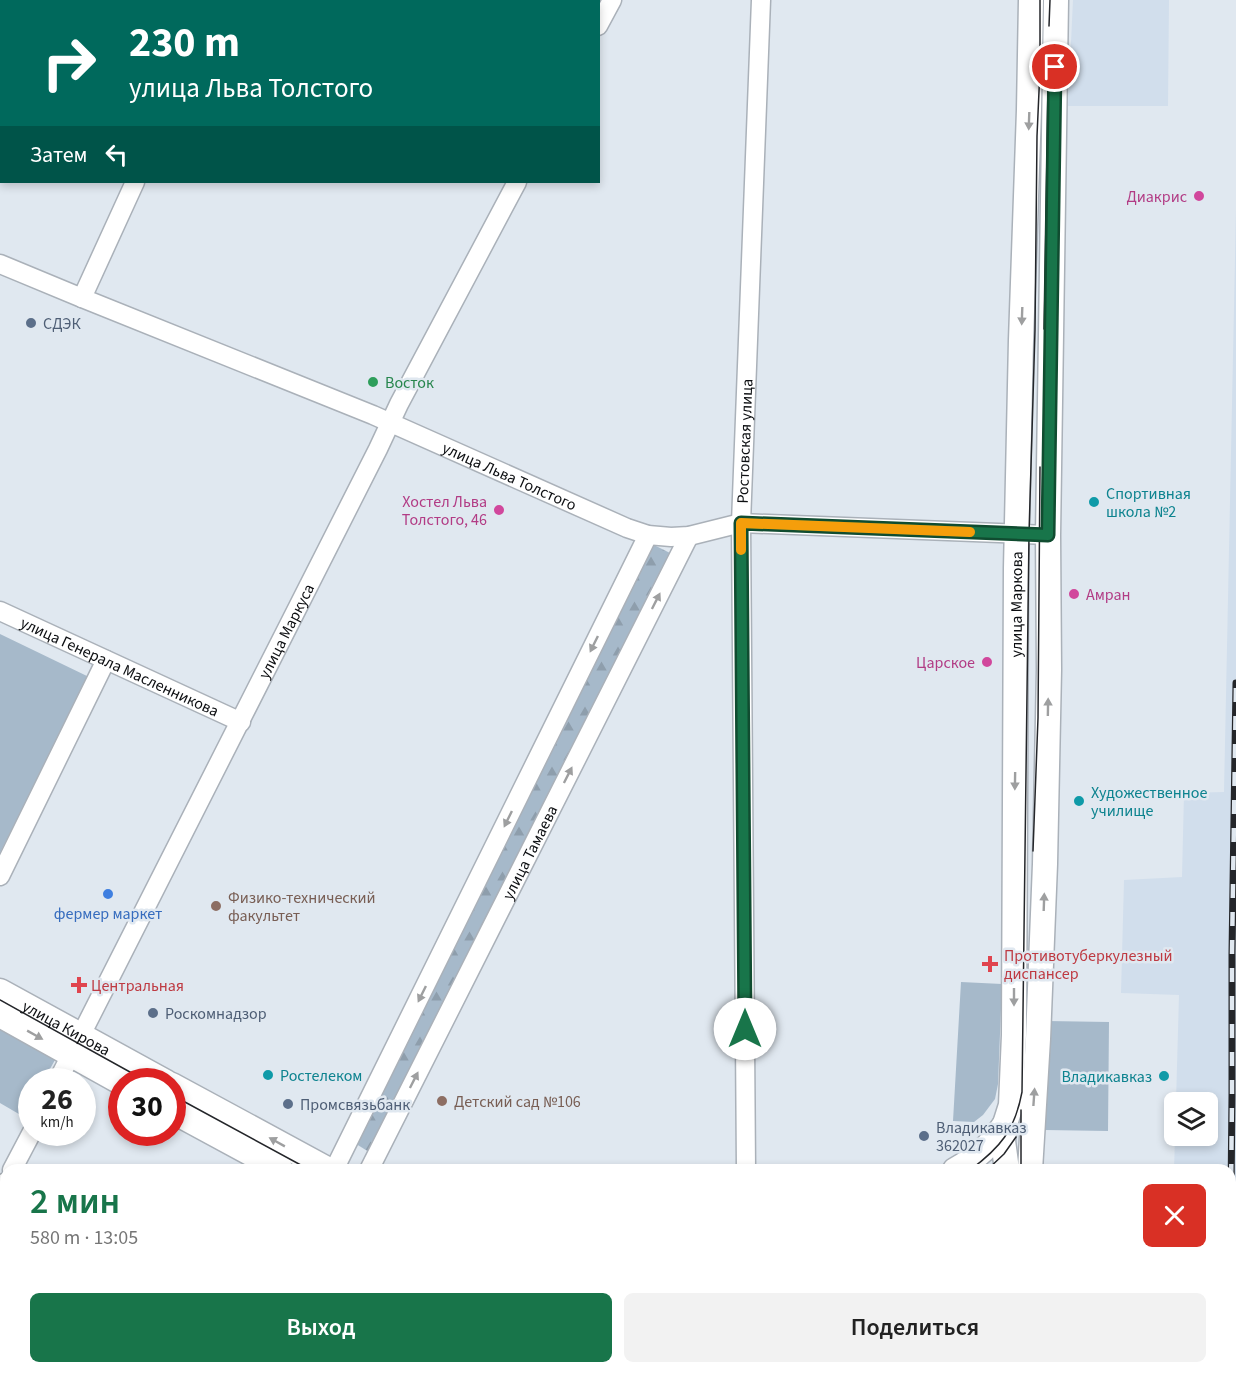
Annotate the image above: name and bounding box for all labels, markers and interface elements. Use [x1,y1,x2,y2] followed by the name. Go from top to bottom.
[129,13,240,73] text: 230 m
[30,24,108,102] icon: right
[1029,41,1080,92] pin
[1038,50,1071,83] icon: arrive
[129,69,373,108] text: улица Льва Толстого
[1024,112,1033,131] one-way arrow
[100,138,133,171] icon: left
[30,139,88,171] text: Затем
[1126,186,1187,208] place label: Диакрис
[1192,189,1206,203] marker: Диакрис
[1017,307,1027,326] one-way arrow
[43,313,81,335] place label: СДЭК
[24,316,38,330] marker: СДЭК
[385,372,434,394] place label: Восток
[366,375,380,389] marker: Восток
[732,378,759,504] street label: Ростовская улица
[439,437,580,516] street label: улица Льва Толстого
[1106,483,1191,523] place label: Спортивная школа №2
[402,491,487,531] place label: Хостел Льва Толстого, 46
[1087,495,1101,509] marker: Спортивная школа №2
[492,503,506,517] marker: Хостел Льва Толстого, 46
[1006,551,1028,658] street label: улица Маркова
[253,580,320,683] street label: улица Маркуса
[1086,584,1131,606] place label: Амран
[1067,587,1081,601] marker: Амран
[651,592,661,609] one-way arrow
[17,612,222,722] street label: улица Генерала Масленникова
[590,635,600,653] one-way arrow
[916,652,975,674] place label: Царское
[980,655,994,669] marker: Царское
[1043,698,1053,717] one-way arrow
[563,766,573,783] one-way arrow
[1011,771,1020,790] one-way arrow
[1091,782,1207,822] place label: Художественное училище
[1072,794,1086,808] marker: Художественное училище
[497,802,563,904] street label: улица Тамаева
[504,810,514,828] one-way arrow
[101,887,115,901] marker: фермер маркет
[228,887,376,927] place label: Физико-технический факультет
[1039,893,1048,912] one-way arrow
[209,899,223,913] marker: Физико-технический факультет
[54,903,162,925] place label: фермер маркет
[1004,945,1172,985] place label: Противотуберкулезный диспансер
[981,955,999,973] marker: Противотуберкулезный диспансер
[91,975,184,997] place label: Центральная
[72,978,86,992] marker: Центральная
[417,985,426,1002] one-way arrow
[1009,987,1019,1006] one-way arrow
[18,995,114,1061] street label: улица Кирова
[713,997,777,1061] position arrow
[165,1003,267,1025] place label: Роскомнадзор
[146,1006,160,1020] marker: Роскомнадзор
[27,1030,44,1040] one-way arrow
[280,1065,362,1087] place label: Ростелеком
[1061,1066,1152,1088] place label: Владикавказ
[108,1068,186,1146] speed limit sign: 30
[261,1068,275,1082] marker: Ростелеком
[1157,1069,1171,1083] marker: Владикавказ
[409,1072,419,1089] one-way arrow
[41,1078,73,1121] text: 26
[1029,1087,1039,1106] one-way arrow
[454,1091,581,1113] place label: Детский сад №106
[1164,1092,1218,1146] map controls
[1164,1092,1218,1146] button: layers
[300,1094,410,1116] place label: Промсвязьбанк
[435,1094,449,1108] marker: Детский сад №106
[281,1097,295,1111] marker: Промсвязьбанк
[40,1112,74,1133] text: km/h
[936,1117,1027,1157] place label: Владикавказ 362027
[917,1129,931,1143] marker: Владикавказ 362027
[269,1137,286,1147] one-way arrow
[30,1176,120,1227] text: 2 мин
[1143,1184,1206,1247] button: close
[30,1224,138,1252] text: 580 m · 13:05
[30,1293,612,1362] button: Выход
[624,1293,1206,1362] button: Поделиться

